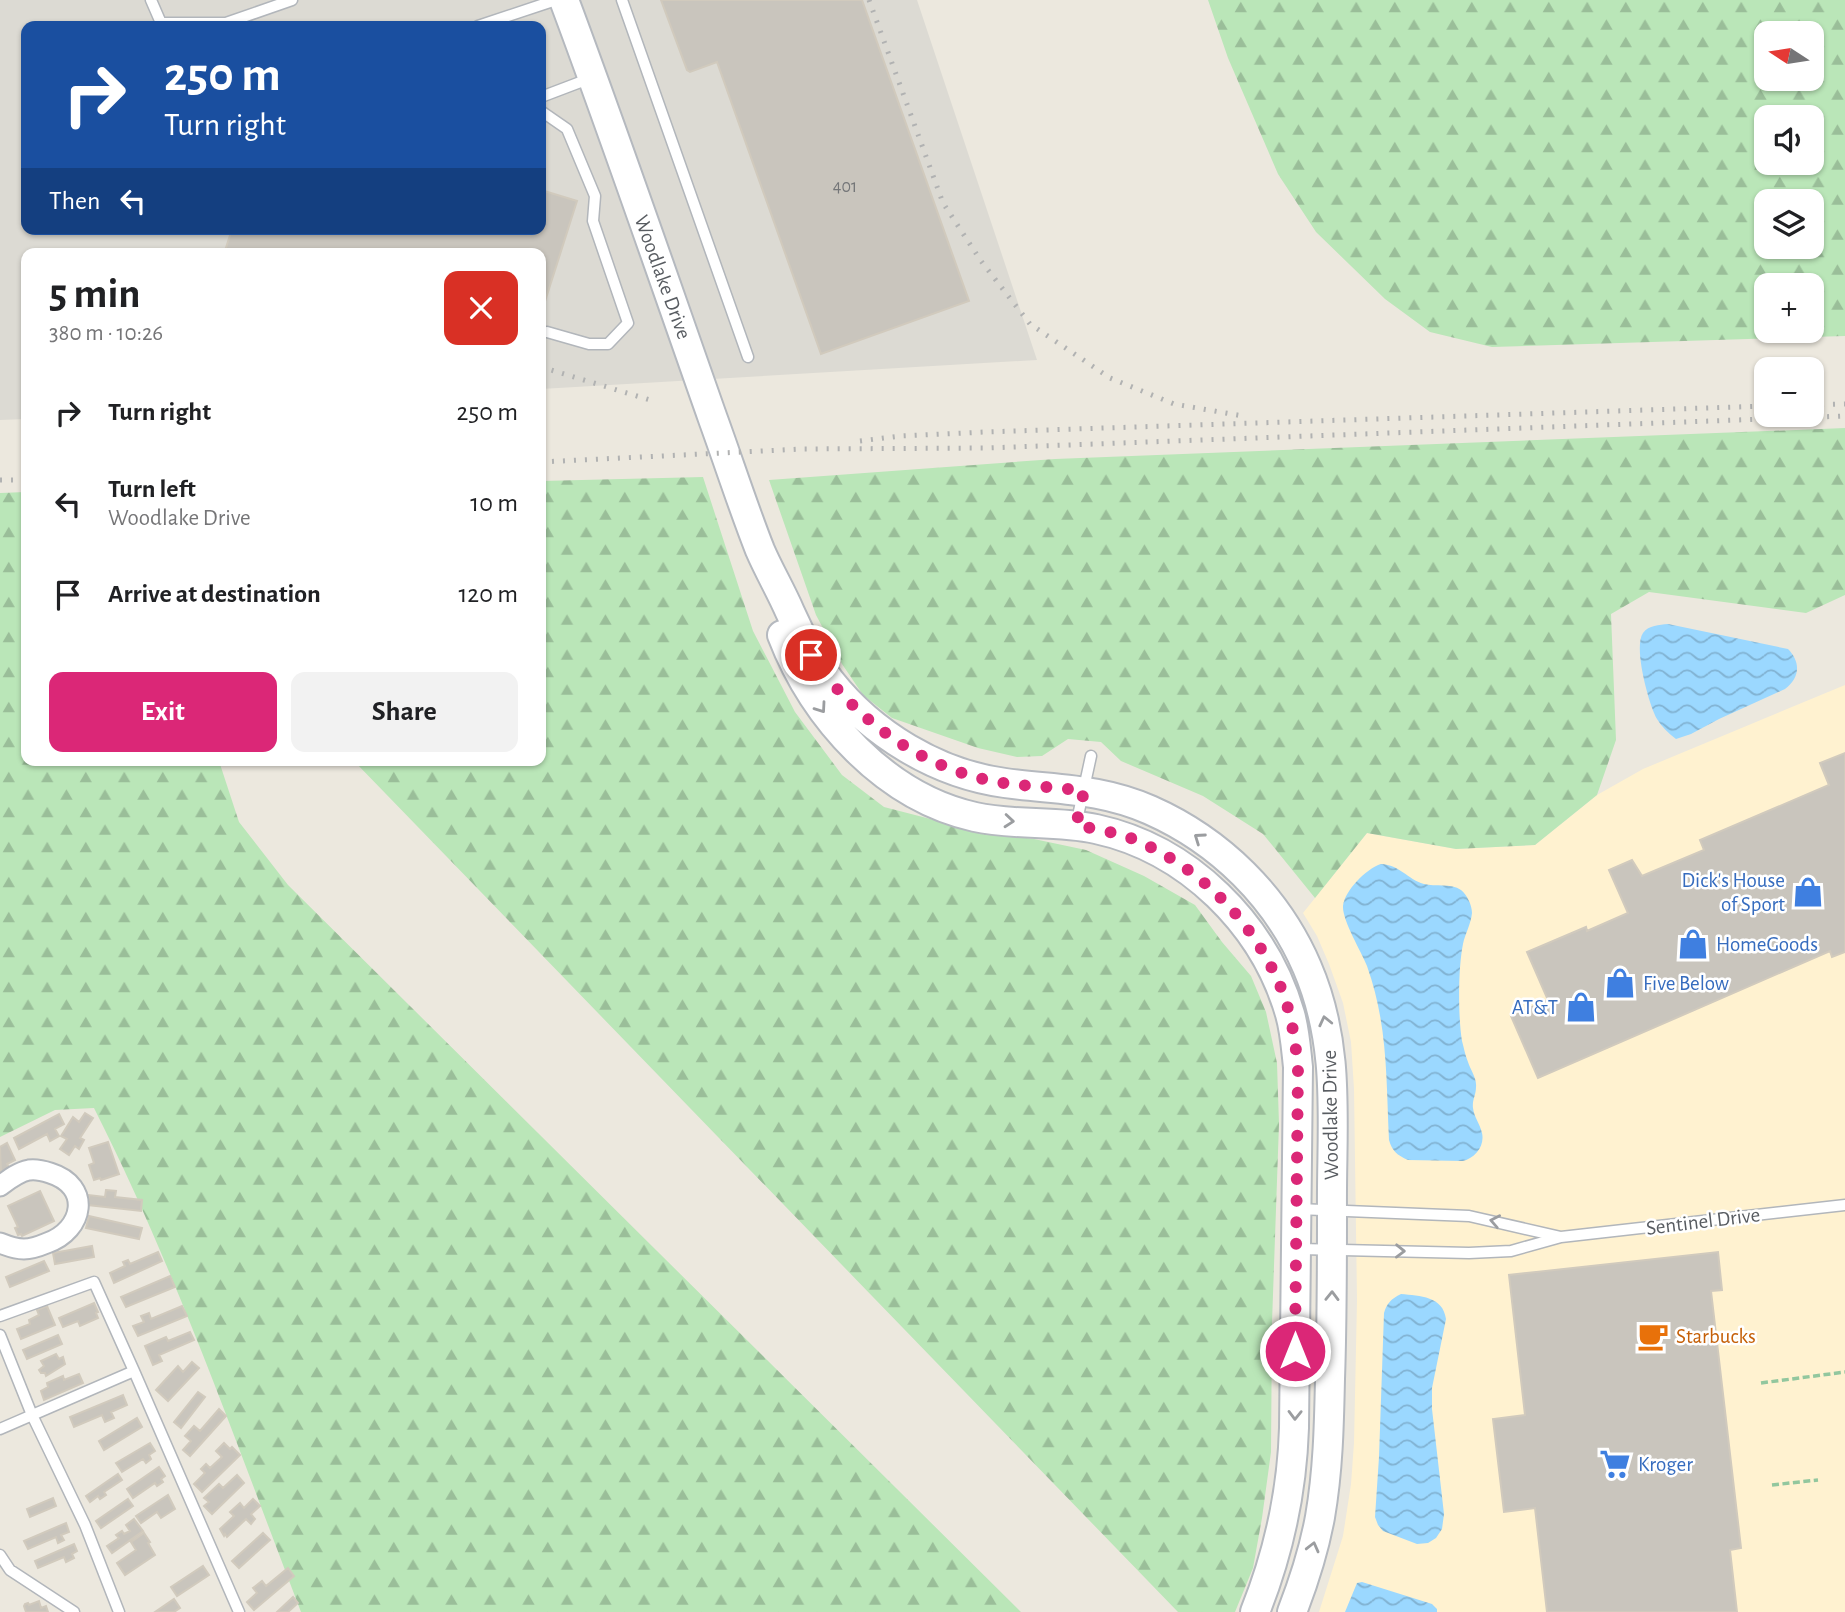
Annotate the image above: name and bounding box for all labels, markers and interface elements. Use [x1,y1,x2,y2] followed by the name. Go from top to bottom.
[1754,21,1824,91] north arrow
[1754,21,1824,427] map controls
[49,49,140,140] icon: right
[164,51,281,100] text: 250 m
[1754,105,1824,175] button: sound
[164,109,286,141] text: Turn right
[833,178,857,196] house number: 401
[114,182,152,220] icon: left
[49,188,100,214] text: Then
[1754,189,1824,259] button: layers
[630,212,695,342] street label: Woodlake Drive
[444,271,518,345] button: close
[49,273,141,315] text: 5 min
[1754,273,1824,343] button: +
[49,322,163,345] text: 380 m · 10:26
[1754,357,1824,427] button: −
[49,394,87,432] icon: right
[108,399,211,425] text: Turn right
[456,399,518,425] text: 250 m
[108,476,196,502] text: Turn left
[49,485,87,523] icon: left
[470,490,518,516] text: 10 m
[108,507,251,530] text: Woodlake Drive
[49,576,87,614] icon: arrive
[108,581,321,607] text: Arrive at destination
[458,581,518,607] text: 120 m
[781,625,841,685] pin
[792,636,830,674] icon: arrive
[49,672,277,752] button: Exit
[291,672,518,752] button: Share
[813,700,825,713] one-way arrow
[1004,813,1015,828] one-way arrow
[1194,833,1207,846] one-way arrow
[1682,870,1785,915] place label: Dick's House of Sport
[1791,875,1825,909] shop icon: Dick's House of Sport
[1676,927,1710,961] shop icon: HomeGoods
[1716,934,1818,955] place label: HomeGoods
[1603,966,1637,1000] shop icon: Five Below
[1643,973,1729,994] place label: Five Below
[1564,990,1598,1024] shop icon: AT&T
[1512,997,1558,1018] place label: AT&T
[1319,1015,1333,1027] one-way arrow
[1319,1050,1342,1180] street label: Woodlake Drive
[1645,1204,1761,1239] street label: Sentinel Drive
[1489,1215,1501,1230] one-way arrow
[1396,1243,1406,1259] one-way arrow
[1325,1291,1340,1302] one-way arrow
[1258,1314,1332,1388] position arrow
[1636,1319,1670,1353] cafe icon: Starbucks
[1676,1326,1756,1347] place label: Starbucks
[1287,1410,1302,1421] one-way arrow
[1598,1447,1632,1481] supermarket icon: Kroger
[1638,1454,1693,1475] place label: Kroger
[1305,1541,1319,1553] one-way arrow

